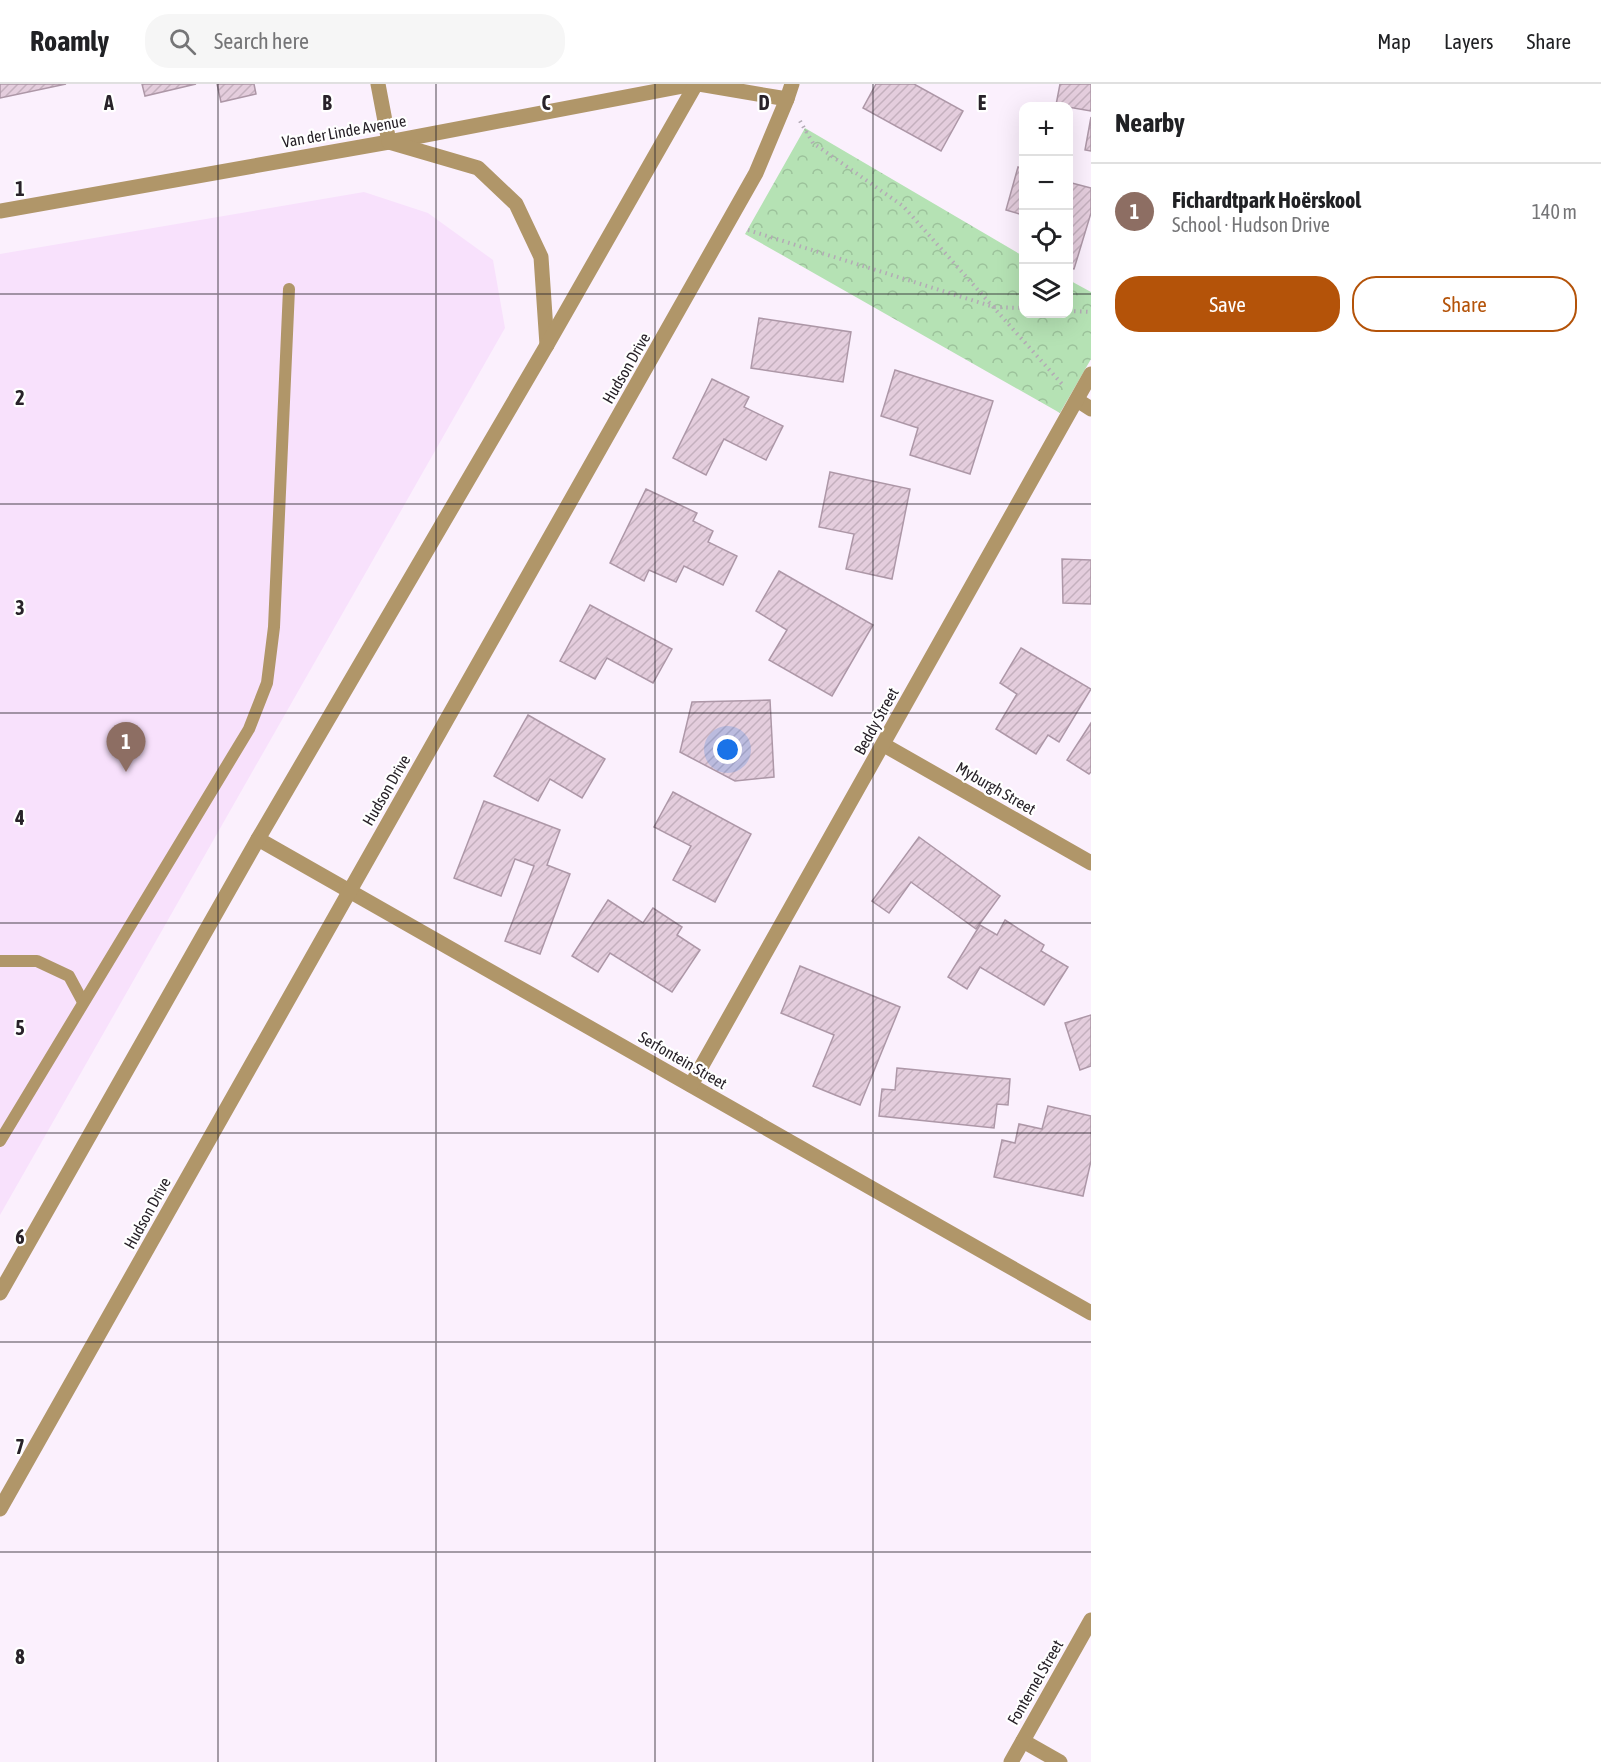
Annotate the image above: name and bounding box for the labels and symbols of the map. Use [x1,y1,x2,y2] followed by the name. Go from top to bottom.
[103,91,114,114] text: A
[322,91,332,114] text: B
[542,91,551,114] text: C
[758,91,770,114] text: D
[978,91,987,114] text: E
[281,111,407,151] street label: Van der Linde Avenue
[15,177,25,200] text: 1
[599,329,653,407] street label: Hudson Drive
[15,386,25,409] text: 2
[15,596,25,619] text: 3
[850,684,903,758] street label: Beddy Street
[106,722,146,772] pin: 1
[713,735,742,764] your location
[359,751,413,829] street label: Hudson Drive
[953,758,1039,819] street label: Myburgh Street
[14,806,25,829] text: 4
[15,1016,25,1039] text: 5
[636,1028,731,1093] street label: Serfontein Street
[120,1174,174,1252] street label: Hudson Drive
[15,1225,25,1248] text: 6
[15,1435,25,1458] text: 7
[1004,1636,1067,1727] street label: Fonternel Street
[15,1645,25,1668] text: 8

